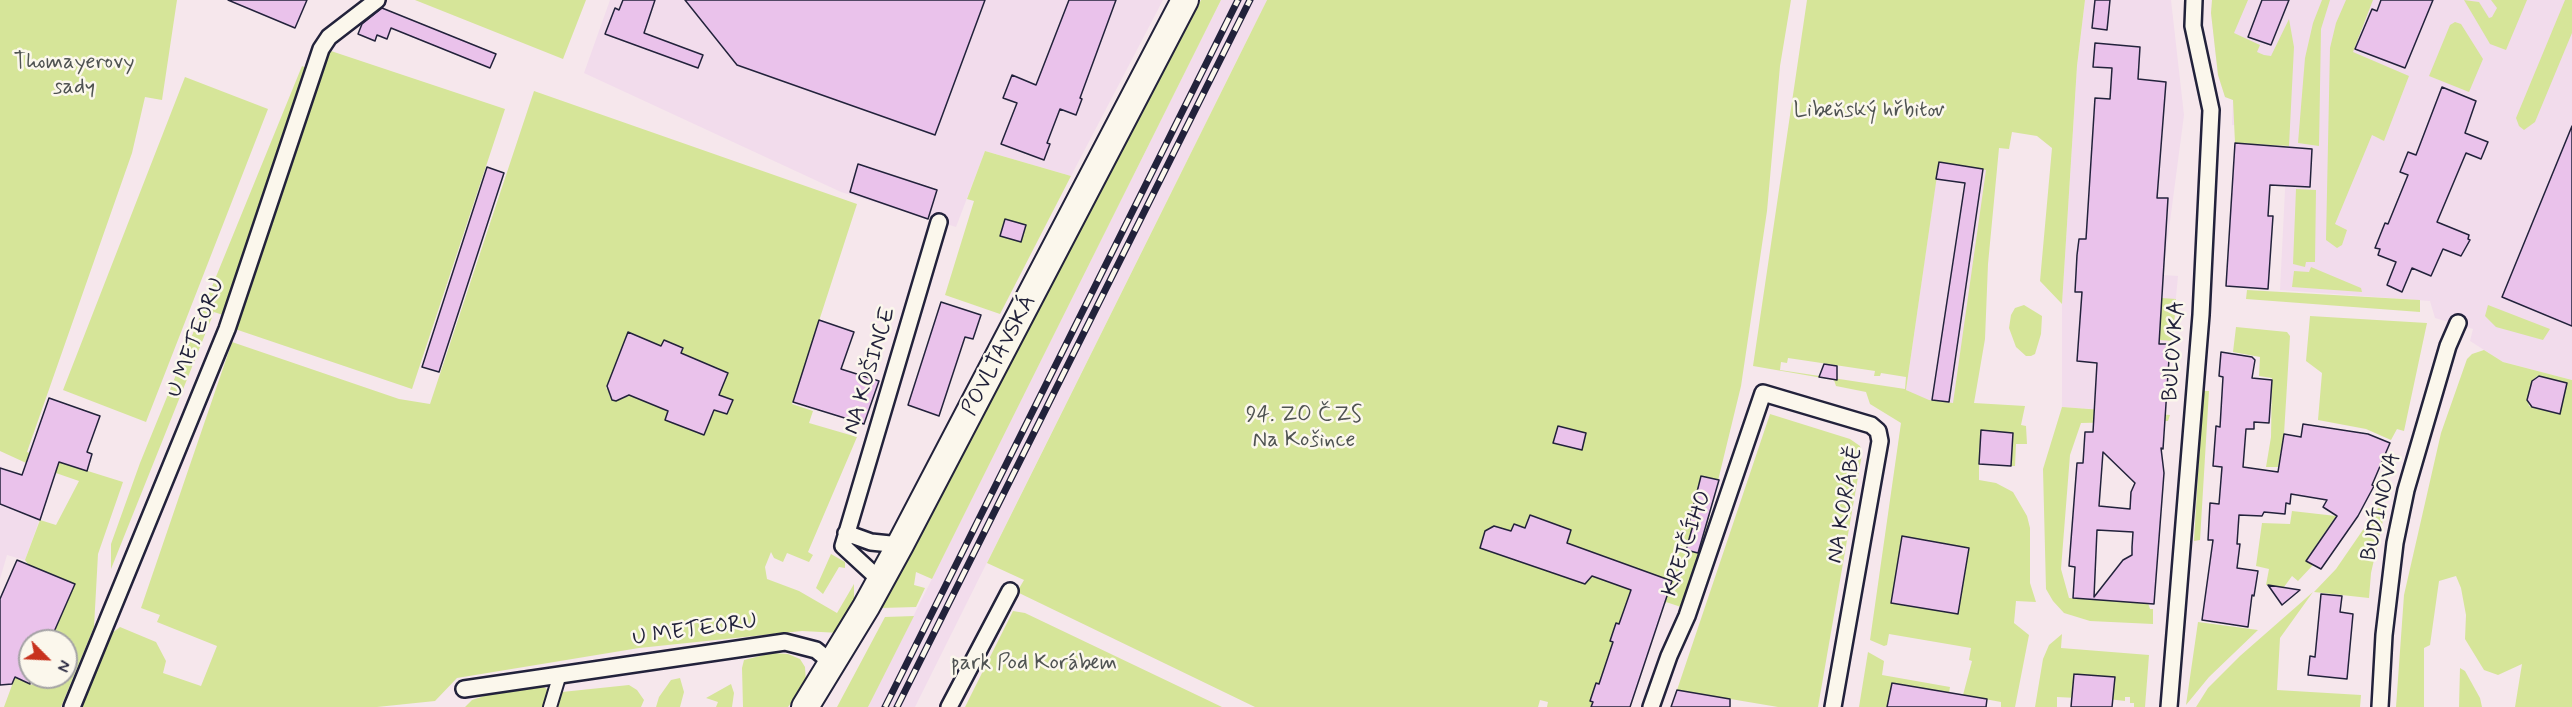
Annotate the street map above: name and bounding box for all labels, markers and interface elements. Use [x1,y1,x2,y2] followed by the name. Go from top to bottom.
[14,50,134,101] park label: Thomayerovy sady
[1793,98,1945,124] park label: Libeňský hřbitov
[162,275,232,401] street label: U METEORU
[957,291,1043,421] street label: POVLTAVSKÁ
[2158,300,2192,402] street label: BULOVKA
[839,304,903,438] street label: NA KOŠINCE
[1246,403,1362,454] park label: 94. ZO ČZS Na Košince
[1823,445,1869,565] street label: NA KORÁBĚ
[2357,450,2407,564] street label: BUDÍNOVA
[1658,488,1718,600] street label: KREJČÍHO
[631,609,759,653] street label: U METEORU
[18,629,78,689] north arrow
[951,651,1117,677] park label: park Pod Korábem
[51,657,75,675] text: N

